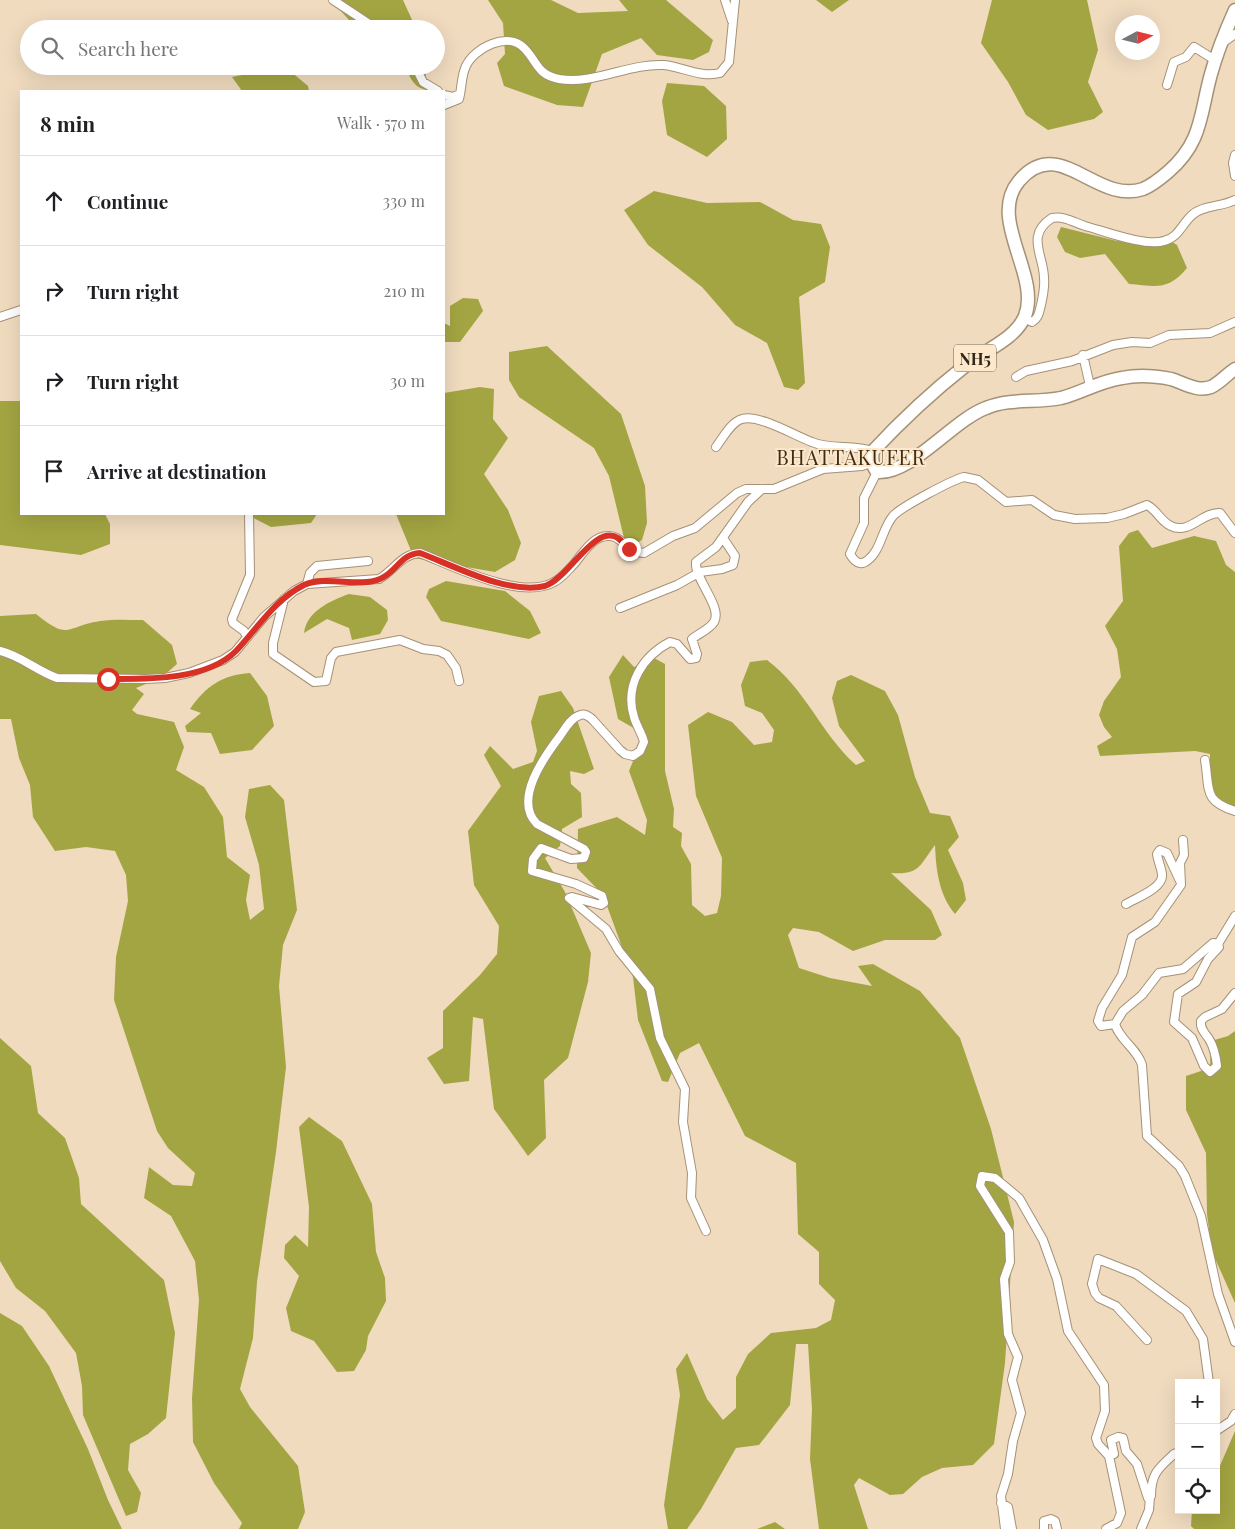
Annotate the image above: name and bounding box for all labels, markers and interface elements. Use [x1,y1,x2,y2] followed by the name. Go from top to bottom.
[1115,15,1160,60] north arrow
[20,20,445,75] search box
[38,34,66,62] icon: search
[78,35,178,61] text: Search here
[40,109,95,137] text: 8 min
[337,112,425,133] text: Walk · 570 m
[40,187,68,215] icon: ahead
[87,188,168,214] text: Continue
[383,190,425,211] text: 330 m
[40,277,68,305] icon: right
[87,278,179,304] text: Turn right
[384,280,425,301] text: 210 m
[954,344,996,372] road number: NH5
[40,367,68,395] icon: right
[87,368,179,394] text: Turn right
[390,370,425,391] text: 30 m
[776,443,926,470] district label: BHATTAKUFER
[40,457,68,485] icon: arrive
[87,458,267,484] text: Arrive at destination
[618,538,641,561] route end
[97,668,120,691] route start
[1175,1379,1220,1514] map controls
[1175,1379,1220,1424] button: +
[1175,1424,1220,1469] button: −
[1175,1469,1220,1514] button: locate

